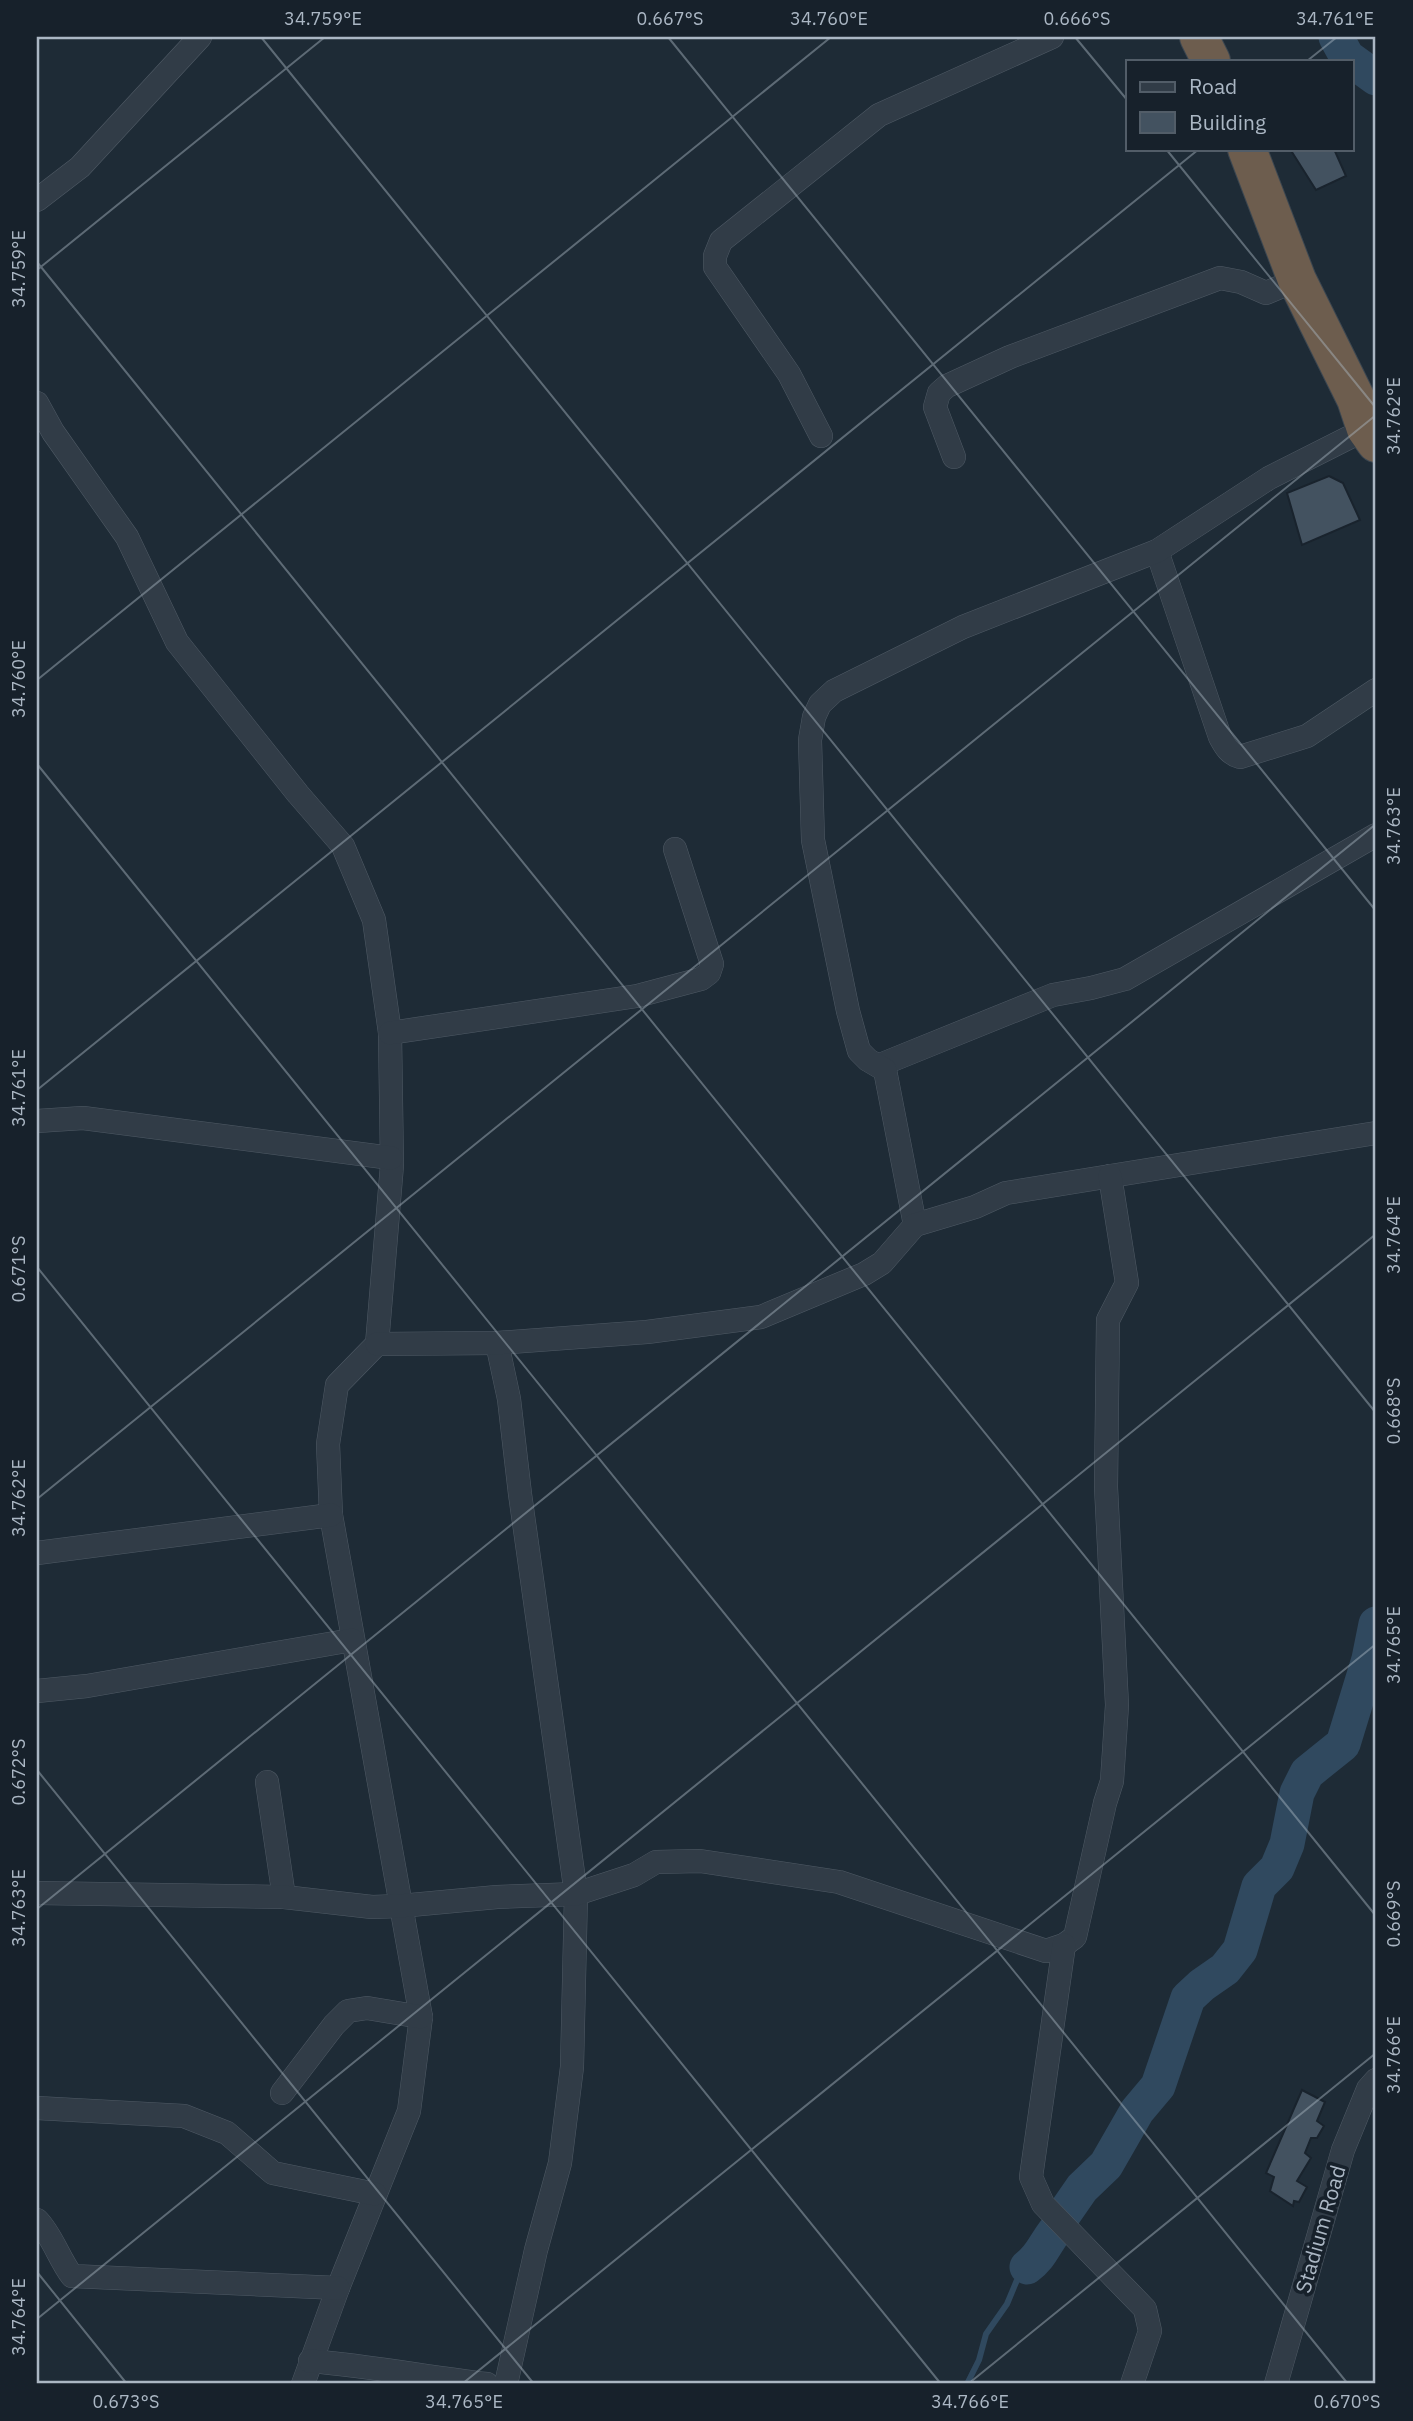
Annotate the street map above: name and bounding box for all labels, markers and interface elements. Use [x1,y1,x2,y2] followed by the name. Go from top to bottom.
[284,7,362,30] text: 34.759°E
[637,7,703,30] text: 0.667°S
[790,7,868,30] text: 34.760°E
[1044,7,1110,30] text: 0.666°S
[1296,7,1374,30] text: 34.761°E
[1126,60,1354,150] legend
[1189,72,1237,100] text: Road
[1189,108,1266,136] text: Building
[7,230,30,308] text: 34.759°E
[1382,377,1405,455] text: 34.762°E
[7,640,30,718] text: 34.760°E
[1382,787,1405,865] text: 34.763°E
[7,1049,30,1127] text: 34.761°E
[1382,1196,1405,1274] text: 34.764°E
[7,1236,30,1302] text: 0.671°S
[1382,1378,1405,1444] text: 0.668°S
[7,1459,30,1537] text: 34.762°E
[1382,1606,1405,1684] text: 34.765°E
[7,1739,30,1805] text: 0.672°S
[7,1869,30,1947] text: 34.763°E
[1382,1881,1405,1947] text: 0.669°S
[1382,2016,1405,2094] text: 34.766°E
[1288,2162,1352,2296] street label: Stadium Road
[7,2278,30,2356] text: 34.764°E
[93,2390,159,2413] text: 0.673°S
[425,2390,503,2413] text: 34.765°E
[931,2390,1009,2413] text: 34.766°E
[1314,2390,1380,2413] text: 0.670°S

